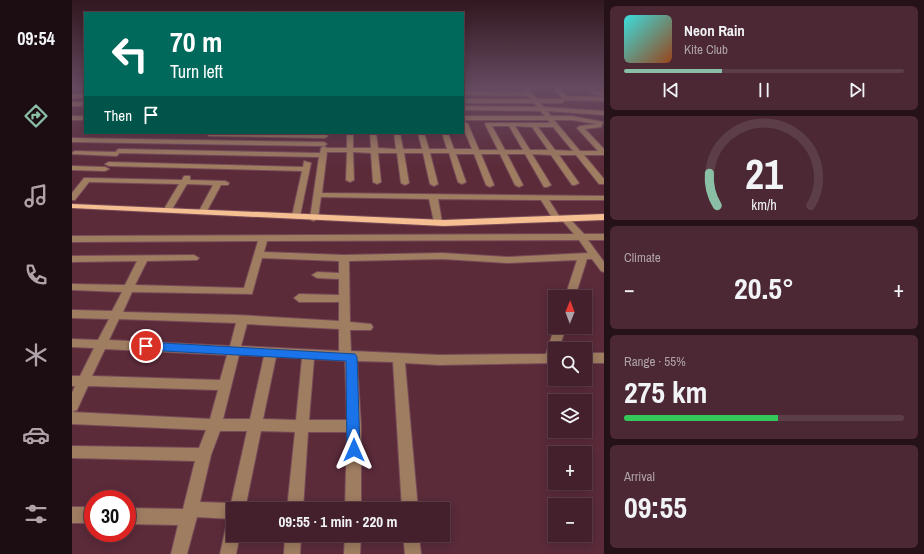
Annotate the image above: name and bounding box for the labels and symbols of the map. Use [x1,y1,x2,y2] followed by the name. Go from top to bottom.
[548,290,592,334] north arrow
[129,329,163,363] pin
[333,429,375,471] position arrow
[84,490,136,542] speed limit sign: 30

